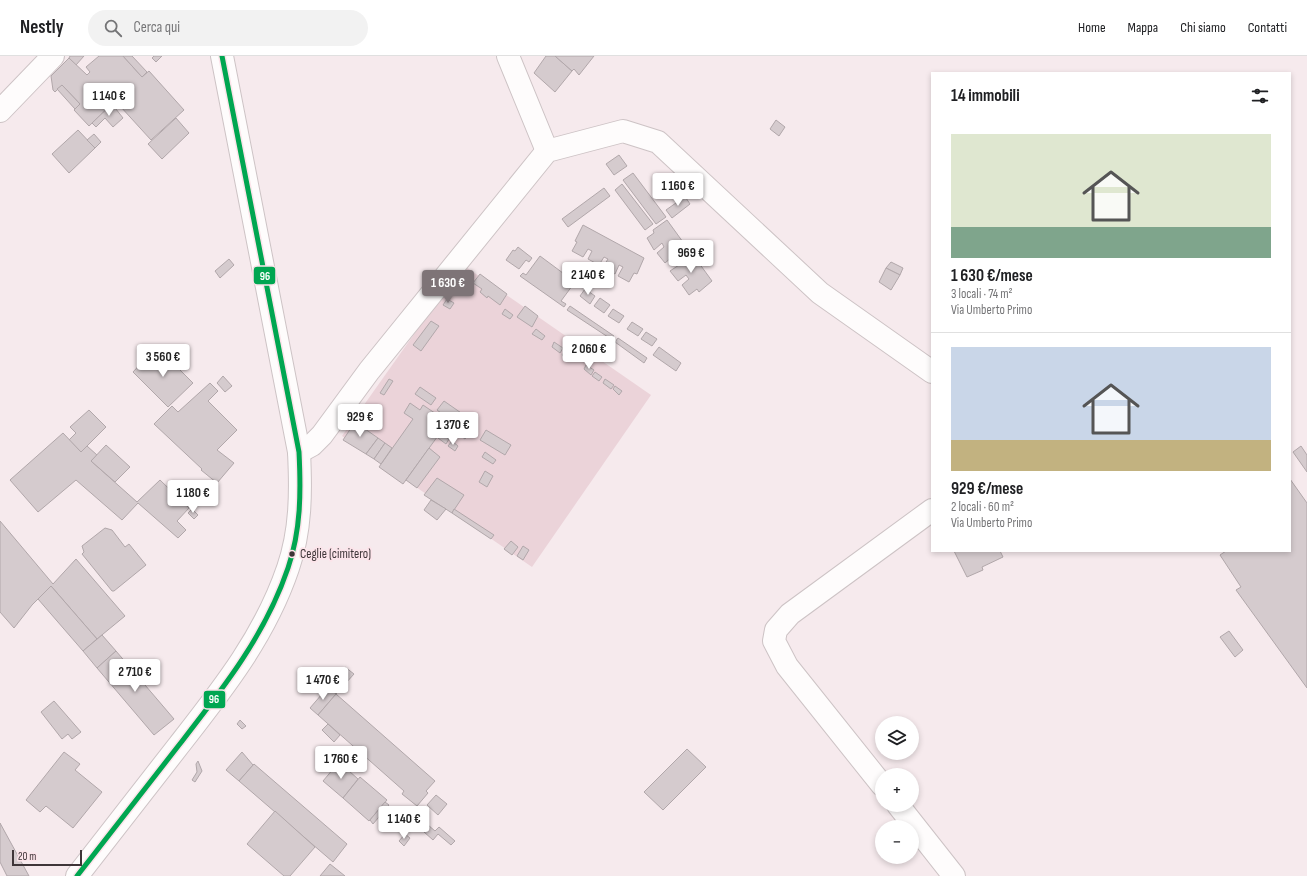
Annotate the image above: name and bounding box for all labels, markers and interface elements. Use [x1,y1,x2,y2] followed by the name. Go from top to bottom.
[88,10,368,46] search box
[20,16,64,39] text: Nestly
[102,17,124,39] icon: search
[134,18,180,37] text: Cerca qui
[1078,19,1106,36] text: Home
[1128,19,1158,36] text: Mappa
[1180,19,1226,36] text: Chi siamo
[1248,19,1287,36] text: Contatti
[72,83,146,117] pin: 1 140 €
[1249,85,1271,107] icon: filters
[951,86,1020,106] text: 14 immobili
[92,88,126,104] text: 1 140 €
[1075,160,1147,232] icon: home
[641,173,715,207] pin: 1 160 €
[661,178,695,194] text: 1 160 €
[663,240,719,274] pin: 969 €
[677,245,705,261] text: 969 €
[551,262,625,296] pin: 2 140 €
[253,266,276,285] line badge: 96
[951,266,1033,286] text: 1 630 €/mese
[571,267,605,283] text: 2 140 €
[260,270,270,283] text: 96
[411,270,485,304] pin: 1 630 €
[431,275,465,291] text: 1 630 €
[951,286,1013,302] text: 3 locali · 74 m²
[951,302,1032,318] text: Via Umberto Primo
[552,336,626,370] pin: 2 060 €
[572,341,606,357] text: 2 060 €
[126,344,200,378] pin: 3 560 €
[146,349,180,365] text: 3 560 €
[1075,373,1147,445] icon: home
[332,404,388,438] pin: 929 €
[347,409,373,425] text: 929 €
[416,412,490,446] pin: 1 370 €
[436,417,470,433] text: 1 370 €
[951,479,1023,499] text: 929 €/mese
[156,480,230,514] pin: 1 180 €
[176,485,210,501] text: 1 180 €
[951,499,1014,515] text: 2 locali · 60 m²
[951,515,1032,531] text: Via Umberto Primo
[300,546,371,562] place label: Ceglie (cimitero)
[287,549,297,559] marker: Ceglie (cimitero)
[98,659,172,693] pin: 2 710 €
[118,664,152,680] text: 2 710 €
[286,667,360,701] pin: 1 470 €
[306,672,340,688] text: 1 470 €
[203,690,226,709] line badge: 96
[209,693,219,706] text: 96
[875,716,919,864] map controls
[875,716,919,760] button: layers
[304,746,378,780] pin: 1 760 €
[324,751,358,767] text: 1 760 €
[875,768,919,812] button: +
[367,806,441,840] pin: 1 140 €
[387,811,421,827] text: 1 140 €
[875,820,919,864] button: −
[12,848,82,867] scale bar
[18,850,36,863] text: 20 m

